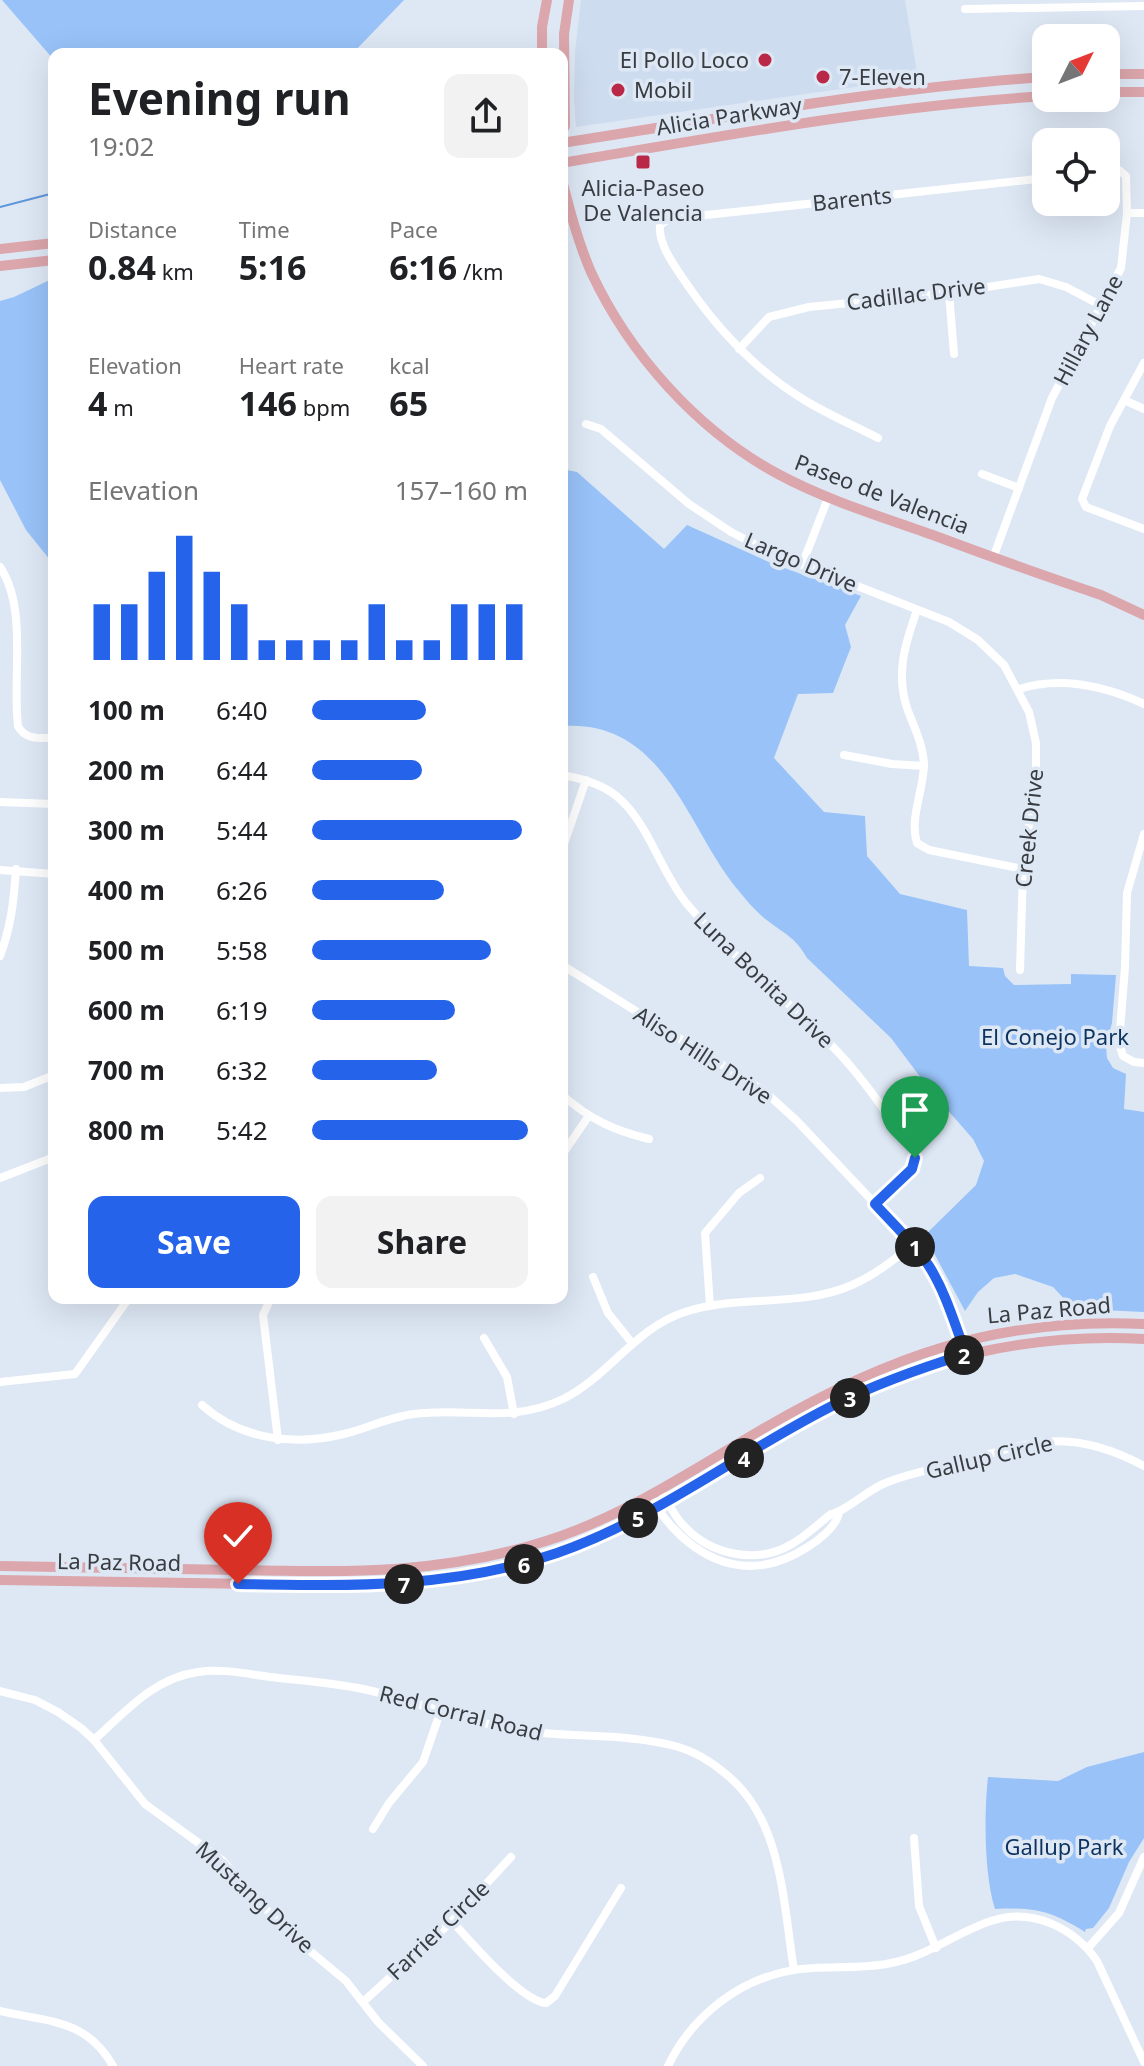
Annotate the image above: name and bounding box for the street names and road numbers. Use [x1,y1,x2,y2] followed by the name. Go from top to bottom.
[654,89,805,141] street label: Alicia Parkway
[811,179,893,217] street label: Barents
[1045,269,1129,390] street label: Hillary Lane
[845,270,987,316] street label: Cadillac Drive
[791,446,974,540] street label: Paseo de Valencia
[740,524,862,598] street label: Largo Drive
[1007,767,1049,889] street label: Creek Drive
[688,905,841,1054] street label: Luna Bonita Drive
[629,998,778,1110] street label: Aliso Hills Drive
[986,1289,1112,1329] street label: La Paz Road
[922,1427,1055,1485] street label: Gallup Circle
[57,1545,181,1577] street label: La Paz Road
[377,1677,546,1747] street label: Red Corral Road
[190,1834,321,1959] street label: Mustang Drive
[380,1873,495,1986] street label: Farrier Circle

